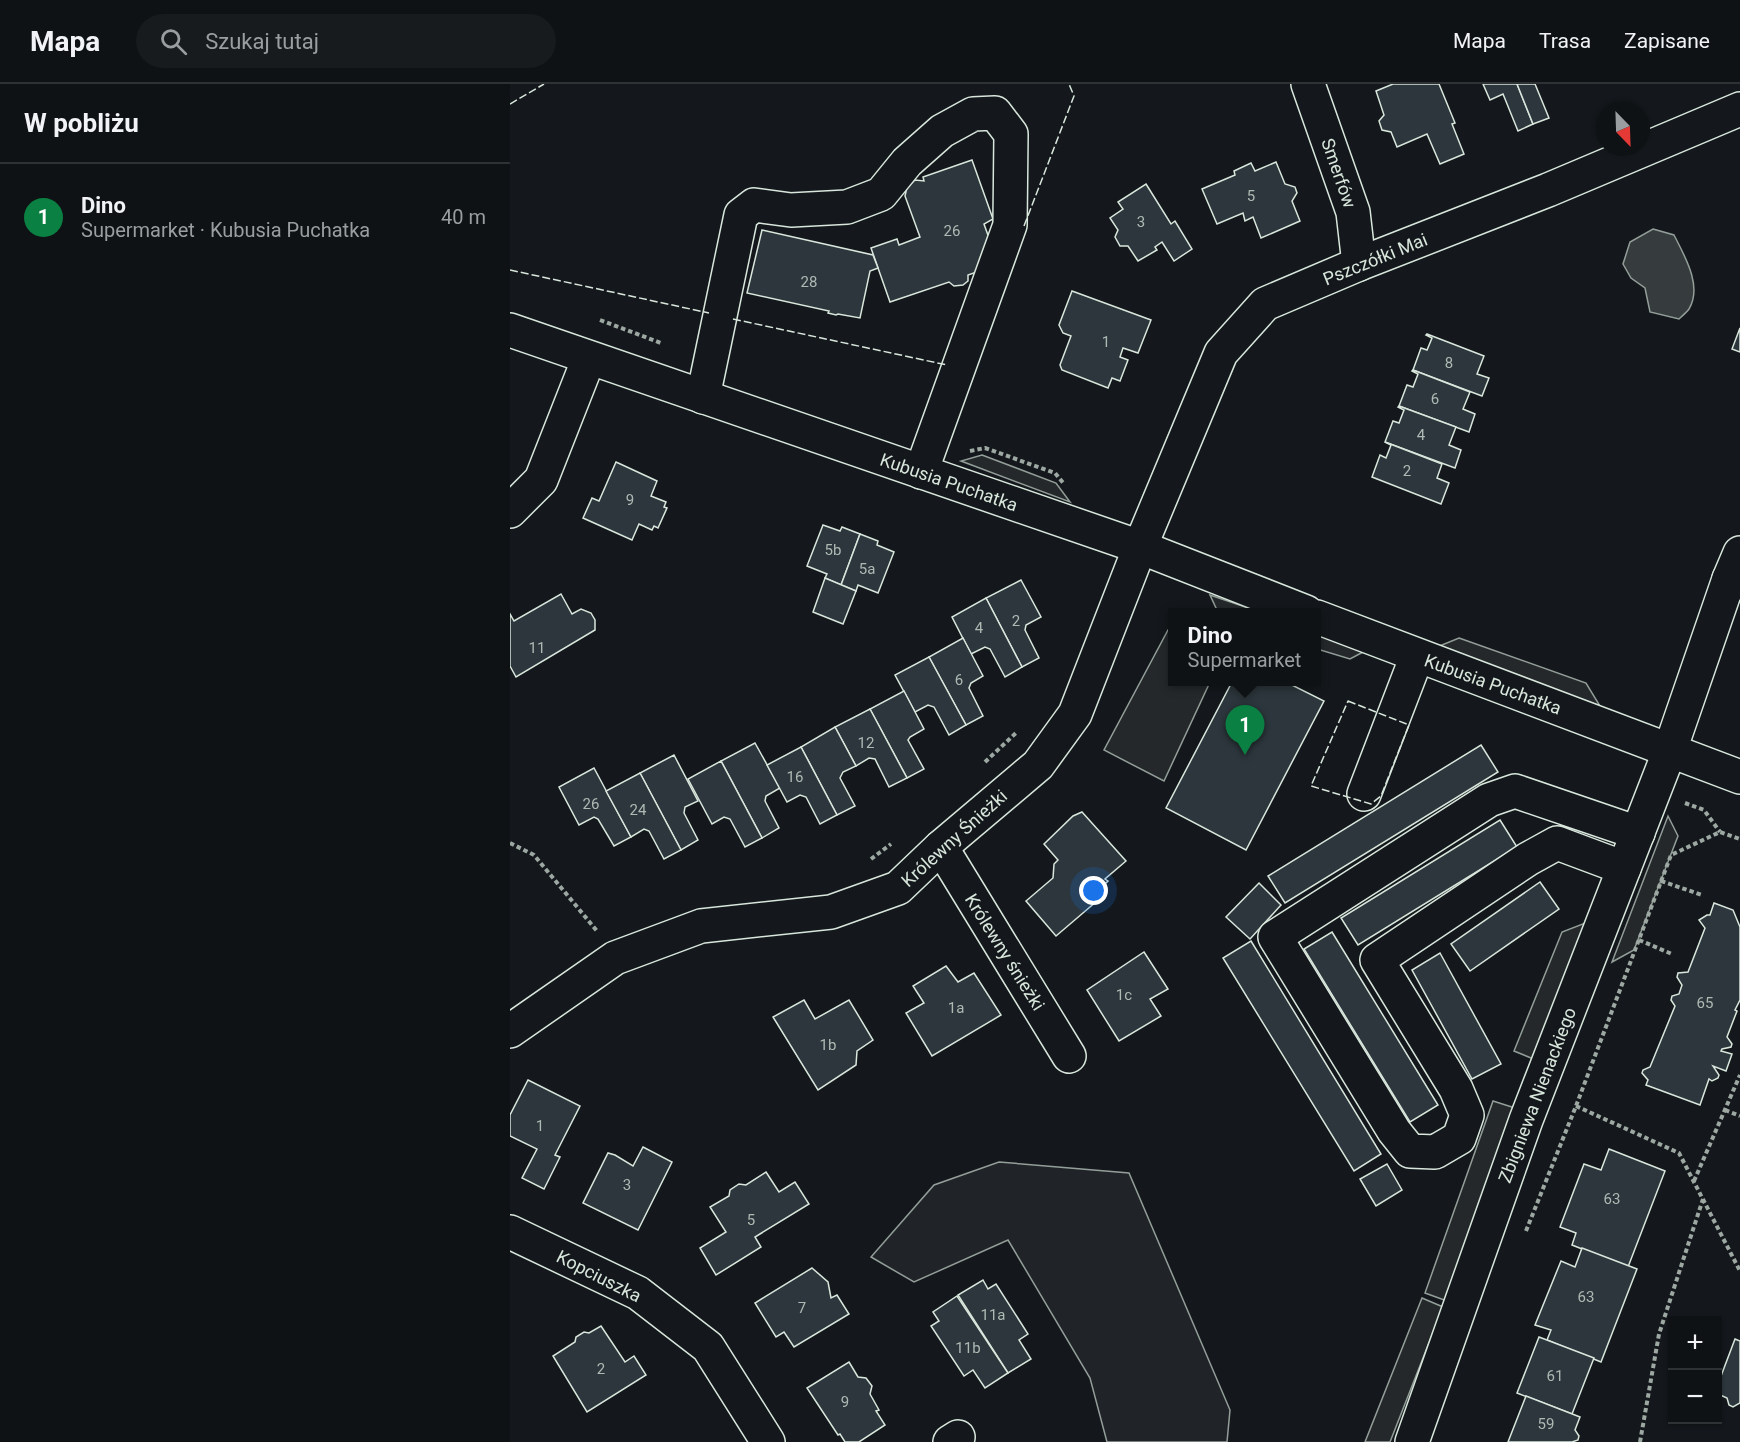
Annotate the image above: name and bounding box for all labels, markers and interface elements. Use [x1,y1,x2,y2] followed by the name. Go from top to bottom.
[136,14,556,68] search box
[30,25,100,58] text: Mapa
[157,25,190,58] icon: search
[205,29,319,54] text: Szukaj tutaj
[1453,29,1506,53] text: Mapa
[1539,29,1591,53] text: Trasa
[1624,29,1710,53] text: Zapisane
[1596,102,1650,156] north arrow
[24,108,139,138] text: W pobliżu
[1317,135,1361,211] street label: Smerfów
[1247,187,1255,205] house number: 5
[81,193,126,218] text: Dino
[38,205,49,229] text: 1
[441,205,486,229] text: 40 m
[1137,213,1145,231] house number: 3
[81,218,370,242] text: Supermarket · Kubusia Puchatka
[944,222,960,240] house number: 26
[1320,229,1430,289] street label: Pszczółki Mai
[801,273,817,291] house number: 28
[1102,333,1110,351] house number: 1
[1445,354,1453,372] house number: 8
[1431,390,1439,408] house number: 6
[1417,426,1426,444] house number: 4
[877,449,1021,515] street label: Kubusia Puchatka
[1403,462,1411,480] house number: 2
[626,491,634,509] house number: 9
[825,541,841,559] house number: 5b
[859,560,875,578] house number: 5a
[1168,608,1321,686] popup
[1012,612,1020,630] house number: 2
[975,619,984,637] house number: 4
[1188,623,1232,648] text: Dino
[529,639,545,657] house number: 11
[1188,648,1301,672] text: Supermarket
[1422,649,1564,719] street label: Kubusia Puchatka
[955,671,963,689] house number: 6
[1226,706,1264,755] pin: 1
[858,734,874,752] house number: 12
[787,768,803,786] house number: 16
[897,785,1011,891] street label: Królewny Śnieżki
[583,795,599,813] house number: 26
[630,801,647,819] house number: 24
[1079,876,1108,905] your location
[961,890,1049,1014] street label: Królewny śnieżki
[1116,986,1132,1004] house number: 1c
[1697,994,1713,1012] house number: 65
[948,999,964,1017] house number: 1a
[1494,1004,1580,1186] street label: Zbigniewa Nienackiego
[820,1036,836,1054] house number: 1b
[536,1117,544,1135] house number: 1
[623,1176,631,1194] house number: 3
[1604,1190,1620,1208] house number: 63
[747,1211,755,1229] house number: 5
[553,1246,645,1306] street label: Kopciuszka
[1578,1288,1594,1306] house number: 63
[798,1299,806,1317] house number: 7
[980,1306,1006,1324] house number: 11a
[1668,1316,1722,1424] map controls
[1668,1316,1722,1370] button: +
[955,1339,981,1357] house number: 11b
[597,1360,605,1378] house number: 2
[1547,1367,1563,1385] house number: 61
[1668,1370,1722,1424] button: −
[841,1393,849,1411] house number: 9
[1538,1415,1554,1433] house number: 59

